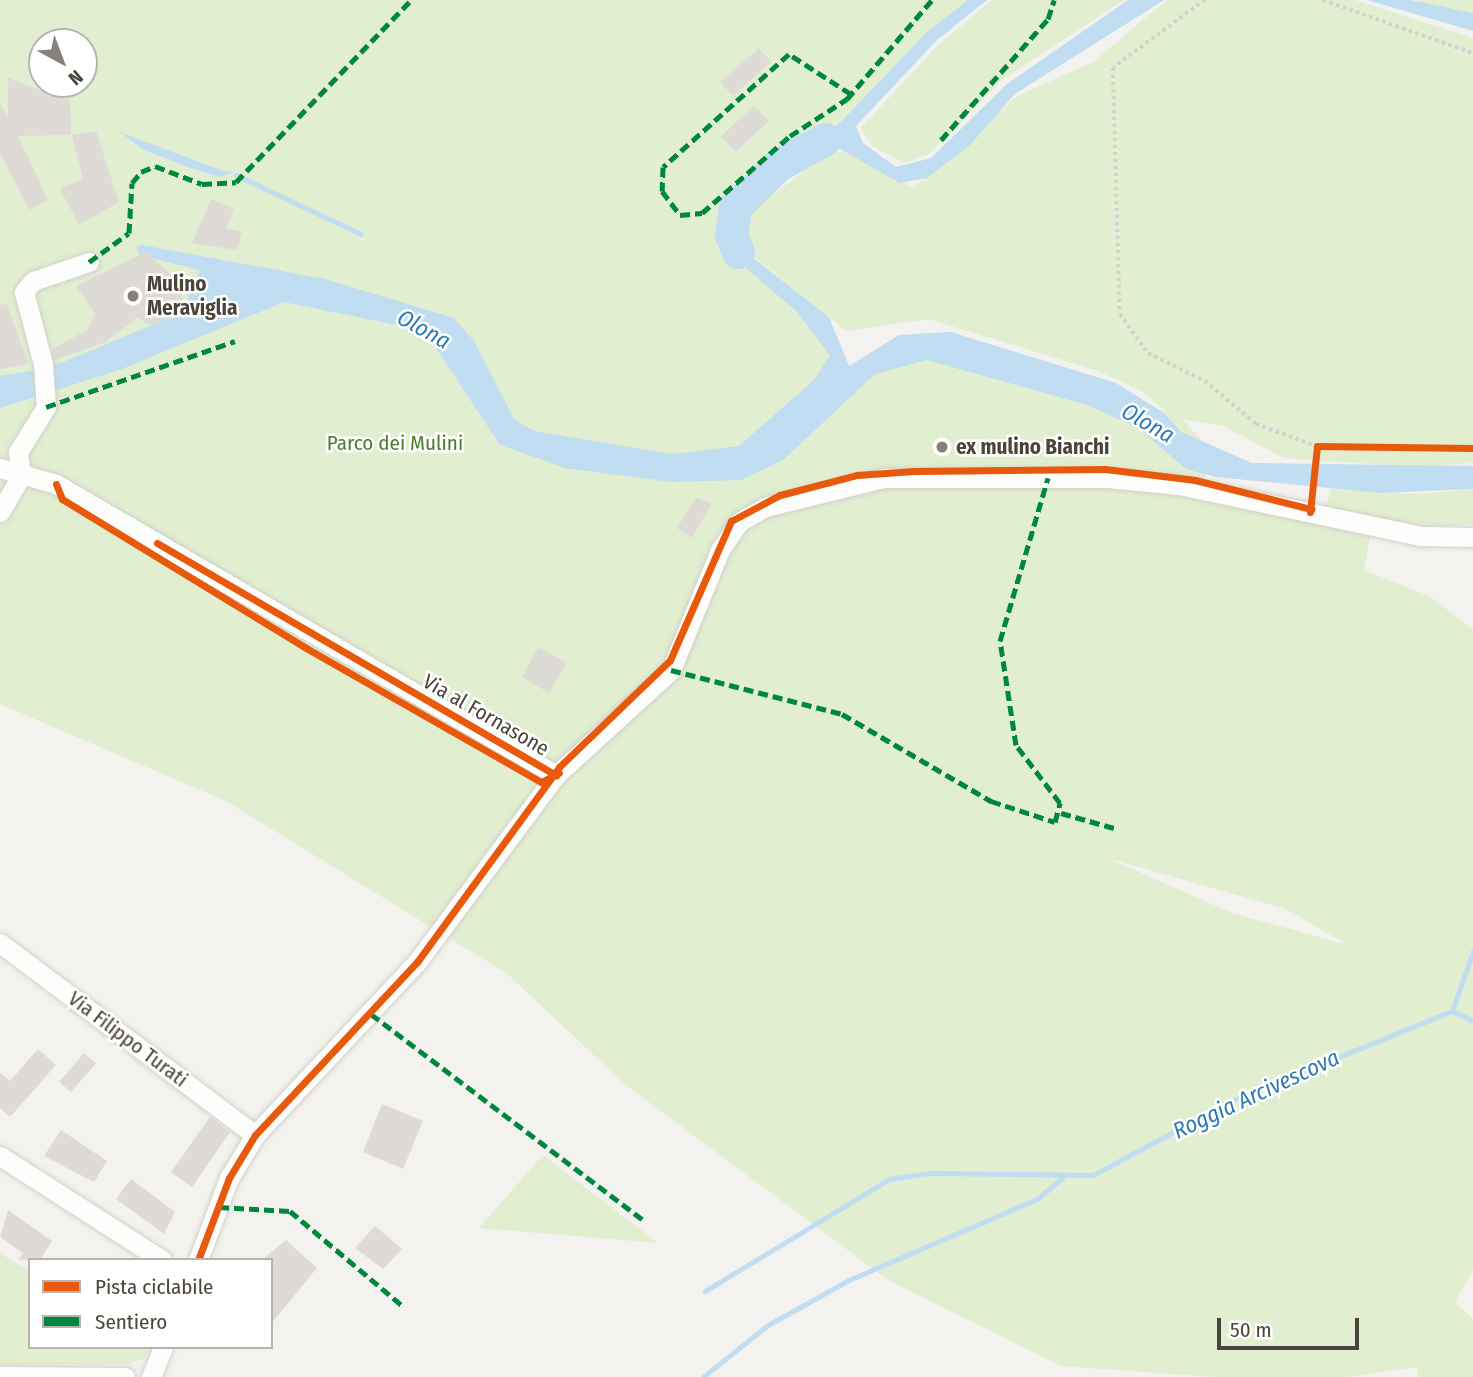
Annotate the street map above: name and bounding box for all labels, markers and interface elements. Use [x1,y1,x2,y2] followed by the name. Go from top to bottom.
[28,28,98,98] north arrow
[64,65,88,90] text: N
[147,271,237,321] place label: Mulino Meraviglia
[125,288,141,304] marker: Mulino Meraviglia
[393,303,455,355] water label: Olona
[1117,397,1179,449] water label: Olona
[327,430,463,456] park label: Parco dei Mulini
[956,434,1109,460] place label: ex mulino Bianchi
[934,439,950,455] marker: ex mulino Bianchi
[419,669,553,761] street label: Via al Fornasone
[63,986,193,1092] street label: Via Filippo Turati
[1168,1043,1344,1145] water label: Roggia Arcivescova
[28,1258,273,1349] legend
[95,1274,213,1300] text: Pista ciclabile
[1221,1304,1363,1348] scale bar
[95,1309,167,1335] text: Sentiero
[1230,1317,1272,1343] text: 50 m

